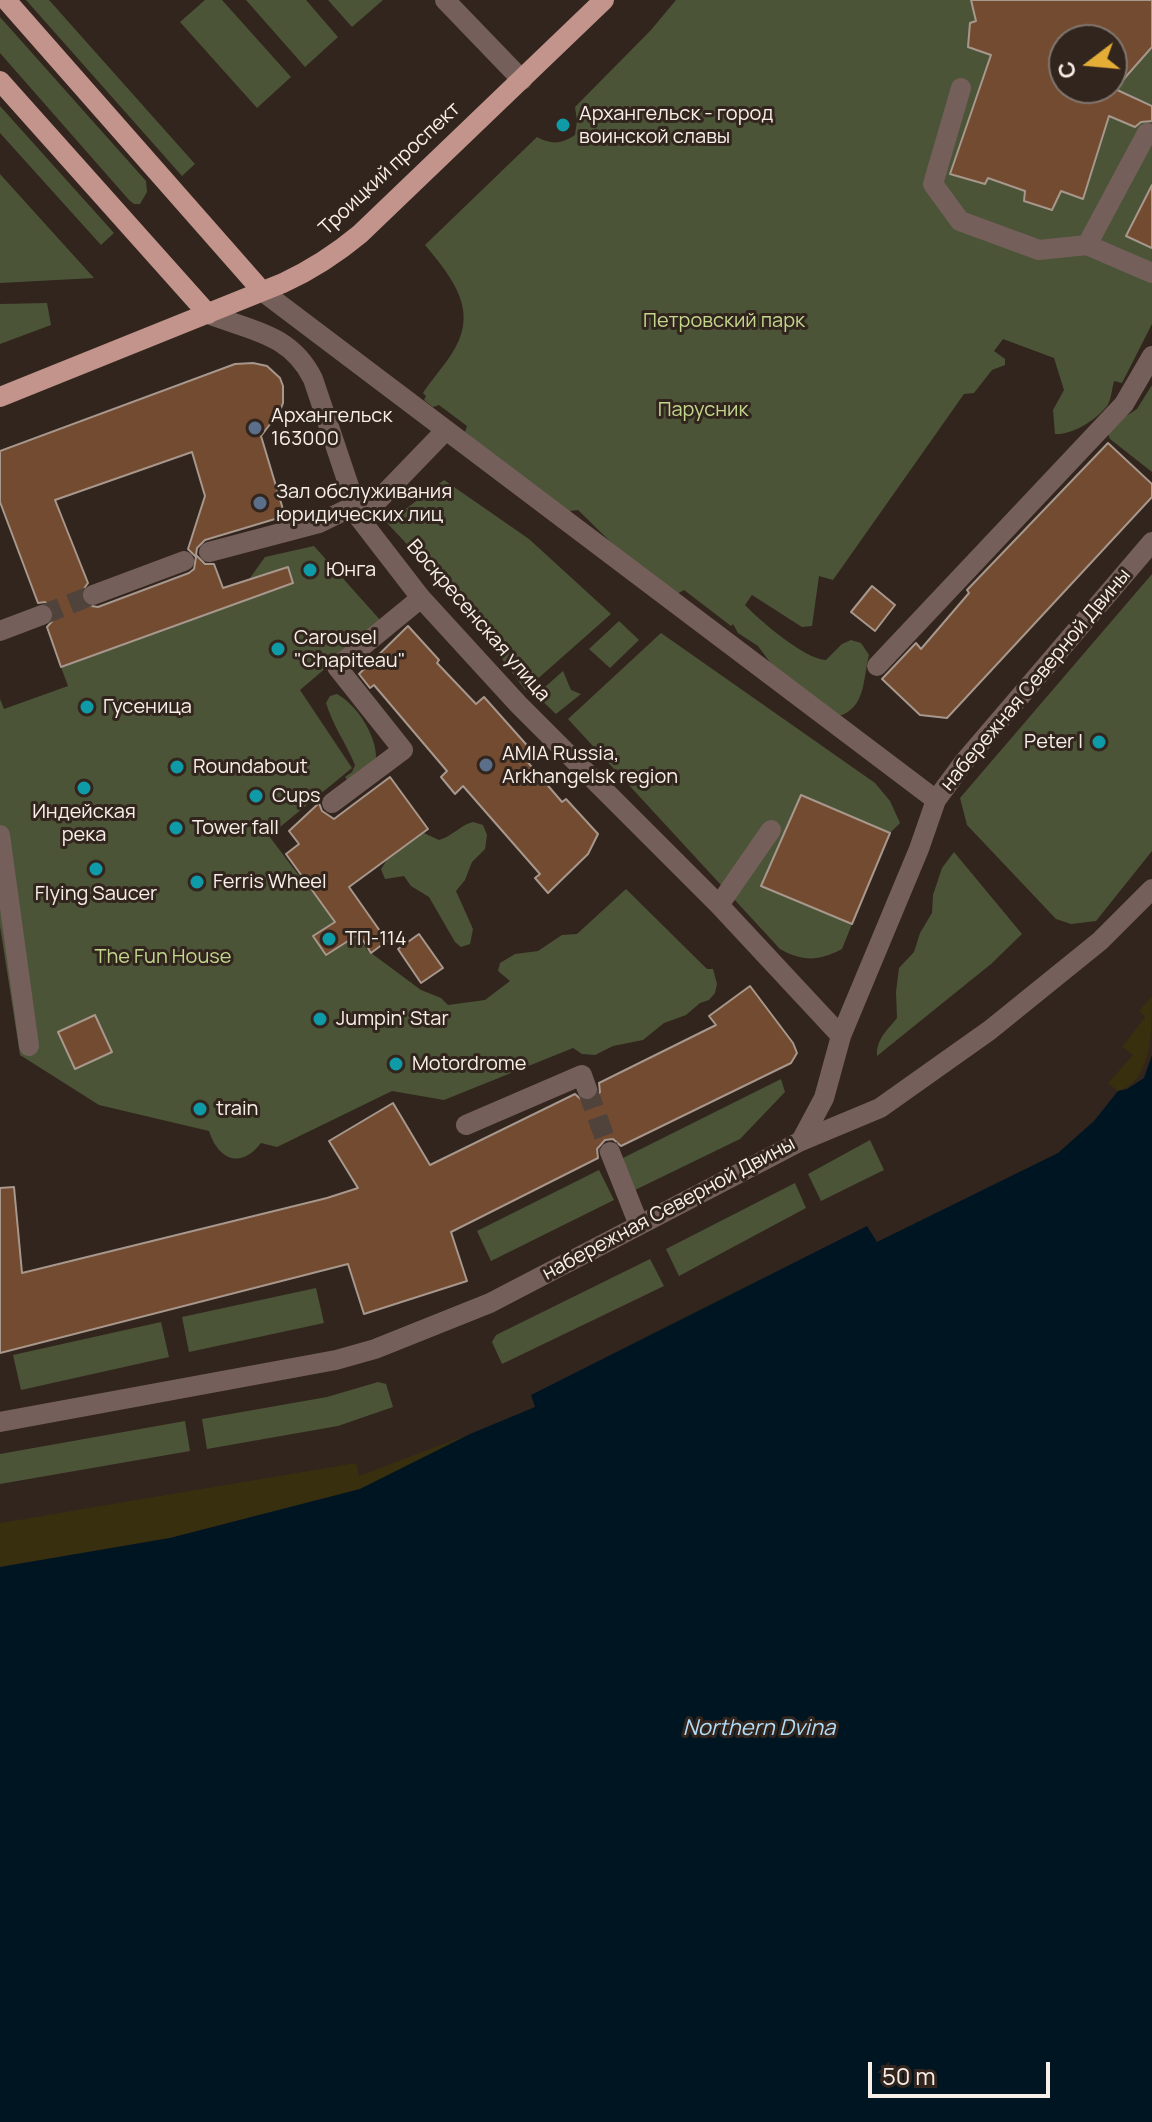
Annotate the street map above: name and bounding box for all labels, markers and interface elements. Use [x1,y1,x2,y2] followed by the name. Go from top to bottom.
[1048,24,1128,104] north arrow
[1050,58,1084,82] text: С
[314,97,466,241] street label: Троицкий проспект
[579,102,773,149] place label: Архангельск - город воинской славы
[554,116,572,134] marker: Архангельск - город воинской славы
[643,309,805,333] park label: Петровский парк
[658,398,748,422] park label: Парусник
[271,404,392,451] place label: Архангельск 163000
[246,419,264,437] marker: Архангельск 163000
[276,480,452,527] place label: Зал обслуживания юридических лиц
[251,494,269,512] marker: Зал обслуживания юридических лиц
[401,535,555,707] street label: Воскресенская улица
[326,558,376,582] place label: Юнга
[301,561,319,579] marker: Юнга
[936,564,1136,796] street label: набережная Северной Двины
[294,626,406,673] place label: Carousel "Chapiteau"
[269,640,287,658] marker: Carousel "Chapiteau"
[103,695,192,719] place label: Гусеница
[78,698,96,716] marker: Гусеница
[1024,730,1083,754] place label: Peter I
[1090,733,1108,751] marker: Peter I
[502,742,678,789] place label: AMIA Russia, Arkhangelsk region
[193,755,308,779] place label: Roundabout
[477,756,495,774] marker: AMIA Russia, Arkhangelsk region
[168,758,186,776] marker: Roundabout
[75,779,93,797] marker: Индейская река
[272,784,320,808] place label: Cups
[247,787,265,805] marker: Cups
[32,800,136,847] place label: Индейская река
[192,816,279,840] place label: Tower fall
[167,819,185,837] marker: Tower fall
[87,860,105,878] marker: Flying Saucer
[213,870,327,894] place label: Ferris Wheel
[188,873,206,891] marker: Ferris Wheel
[35,882,157,906] place label: Flying Saucer
[345,927,407,951] place label: ТП-114
[320,930,338,948] marker: ТП-114
[95,945,231,969] park label: The Fun House
[336,1007,449,1031] place label: Jumpin' Star
[311,1010,329,1028] marker: Jumpin' Star
[412,1052,526,1076] place label: Motordrome
[387,1055,405,1073] marker: Motordrome
[216,1097,258,1121] place label: train
[191,1100,209,1118] marker: train
[539,1132,799,1286] street label: набережная Северной Двины
[683,1716,835,1742] water label: Northern Dvina
[872,2046,1054,2096] scale bar
[882,2059,936,2092] text: 50 m

